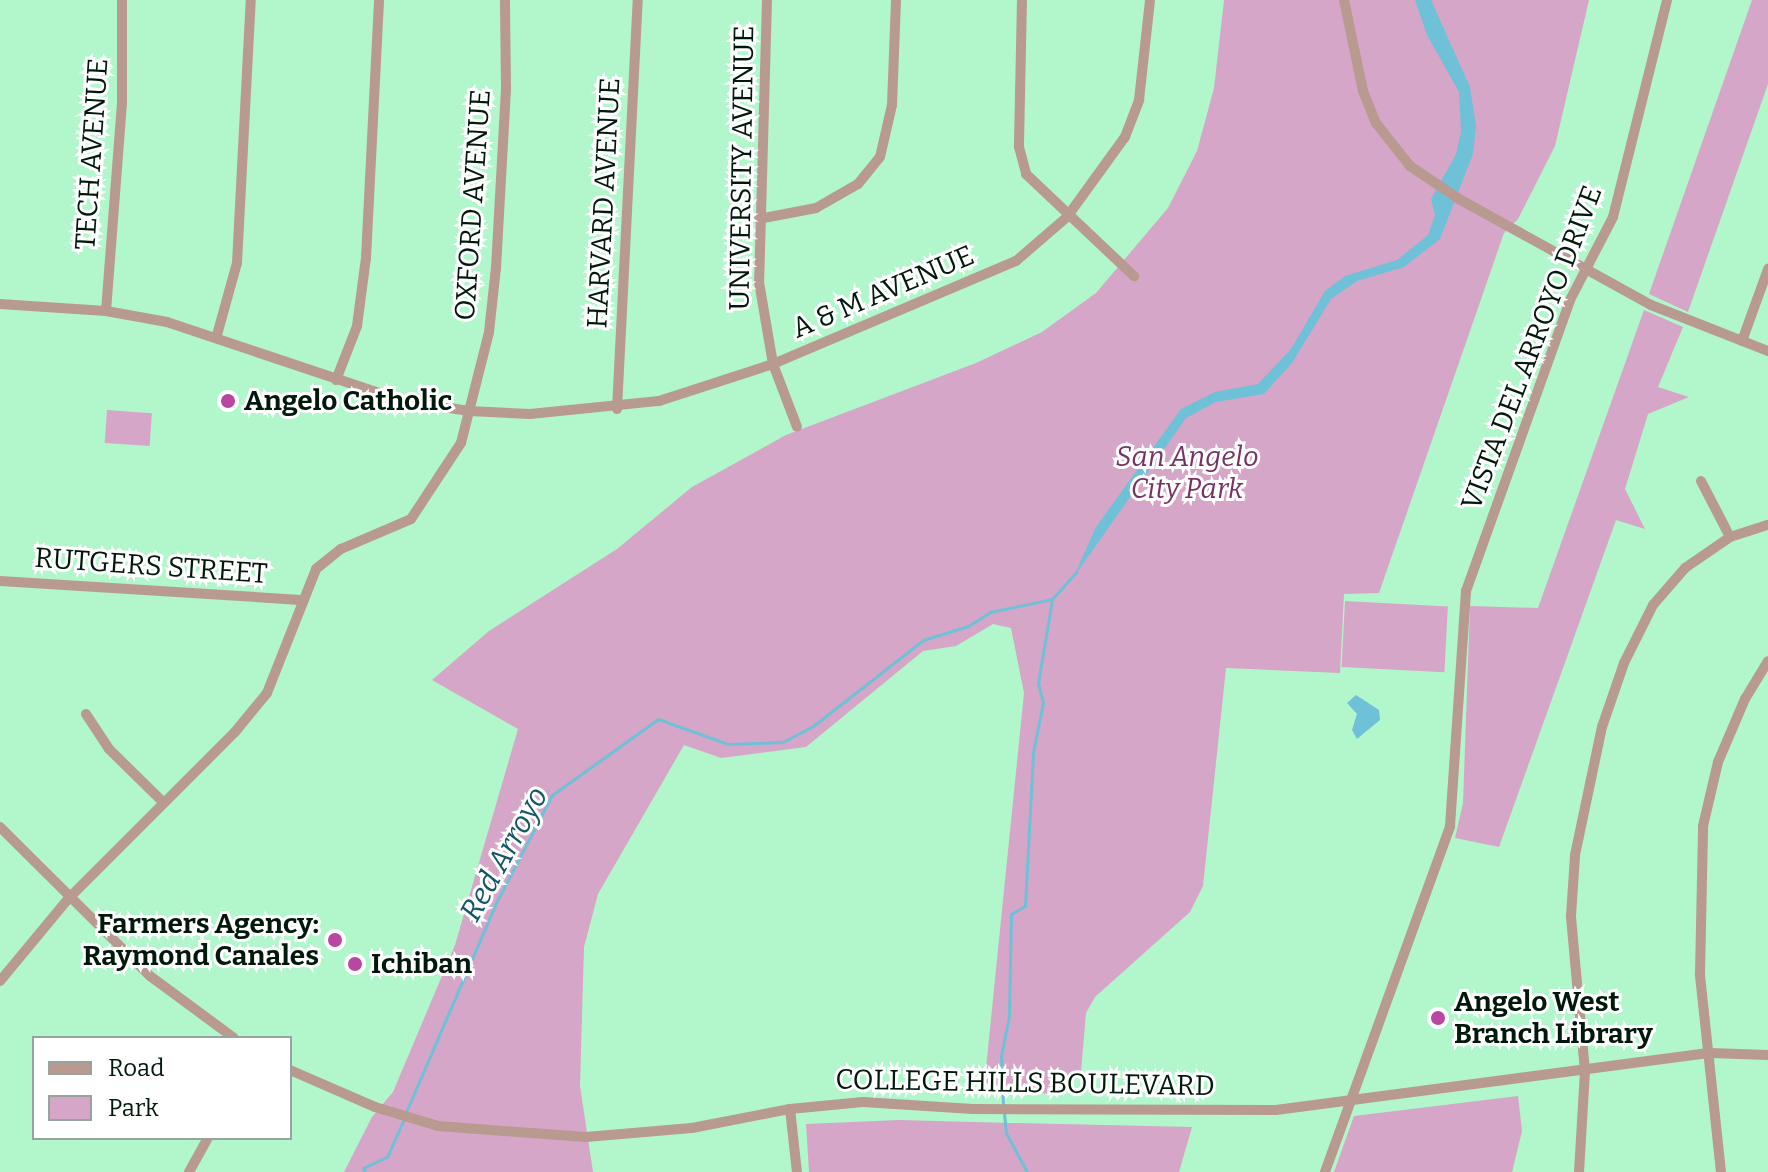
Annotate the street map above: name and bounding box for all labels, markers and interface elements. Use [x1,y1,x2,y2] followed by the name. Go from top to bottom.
[723,25,761,311] street label: UNIVERSITY AVENUE
[69,57,115,251] street label: TECH AVENUE
[581,77,627,329] street label: HARVARD AVENUE
[448,88,498,322] street label: OXFORD AVENUE
[1455,181,1609,515] street label: VISTA DEL ARROYO DRIVE
[787,239,979,345] street label: A & M AVENUE
[244,384,452,418] place label: Angelo Catholic
[219,392,237,410] marker: Angelo Catholic
[1116,440,1258,506] park label: San Angelo City Park
[33,541,269,591] street label: RUTGERS STREET
[452,781,556,927] water label: Red Arroyo
[83,907,319,973] place label: Farmers Agency: Raymond Canales
[326,931,344,949] marker: Farmers Agency: Raymond Canales
[371,947,472,981] place label: Ichiban
[346,955,364,973] marker: Ichiban
[1454,985,1653,1051] place label: Angelo West Branch Library
[1429,1009,1447,1027] marker: Angelo West Branch Library
[32,1036,292,1140] legend
[108,1054,164,1082] text: Road
[835,1063,1215,1103] street label: COLLEGE HILLS BOULEVARD
[108,1094,159,1122] text: Park

